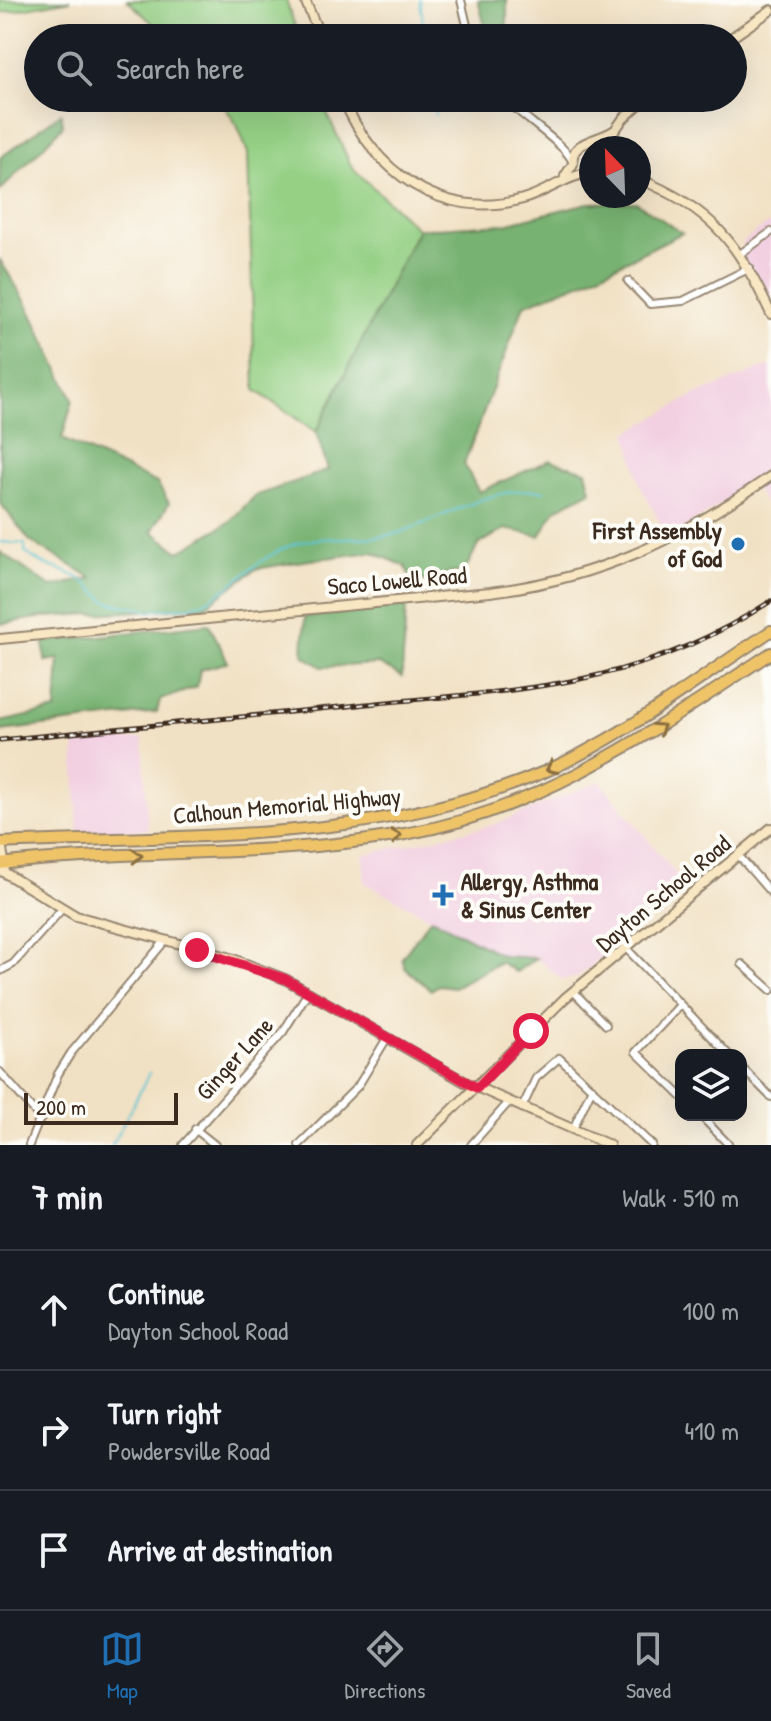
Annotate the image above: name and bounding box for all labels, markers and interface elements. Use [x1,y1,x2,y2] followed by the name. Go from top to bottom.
[24,24,747,112] search box
[52,46,96,90] icon: search
[116,48,244,88] text: Search here
[579,136,651,208] north arrow
[592,514,723,574] place label: First Assembly of God
[729,535,747,553] marker: First Assembly of God
[326,558,468,602] street label: Saco Lowell Road
[652,722,666,737] one-way arrow
[544,758,559,774] one-way arrow
[172,779,402,831] street label: Calhoun Memorial Highway
[589,827,737,959] street label: Dayton School Road
[389,828,402,845] one-way arrow
[131,848,144,865] one-way arrow
[461,865,599,925] place label: Allergy, Asthma & Sinus Center
[432,884,454,906] marker: Allergy, Asthma & Sinus Center
[179,932,215,968] route end
[188,1009,280,1106] street label: Ginger Lane
[513,1013,549,1049] route start
[675,1049,747,1121] map controls
[675,1049,747,1121] button: layers
[24,1089,178,1125] scale bar
[36,1092,86,1122] text: 200 m
[32,1174,103,1220] text: 7 min
[622,1180,739,1215] text: Walk · 510 m
[108,1273,205,1313] text: Continue
[32,1288,76,1332] icon: ahead
[683,1293,739,1328] text: 100 m
[108,1313,288,1348] text: Dayton School Road
[108,1393,221,1433] text: Turn right
[32,1408,76,1452] icon: right
[685,1413,739,1448] text: 410 m
[108,1433,270,1468] text: Powdersville Road
[32,1528,76,1572] icon: arrive
[108,1530,333,1570] text: Arrive at destination
[100,1627,144,1705] tab: Map
[345,1627,426,1705] tab: Directions
[626,1627,671,1705] tab: Saved

